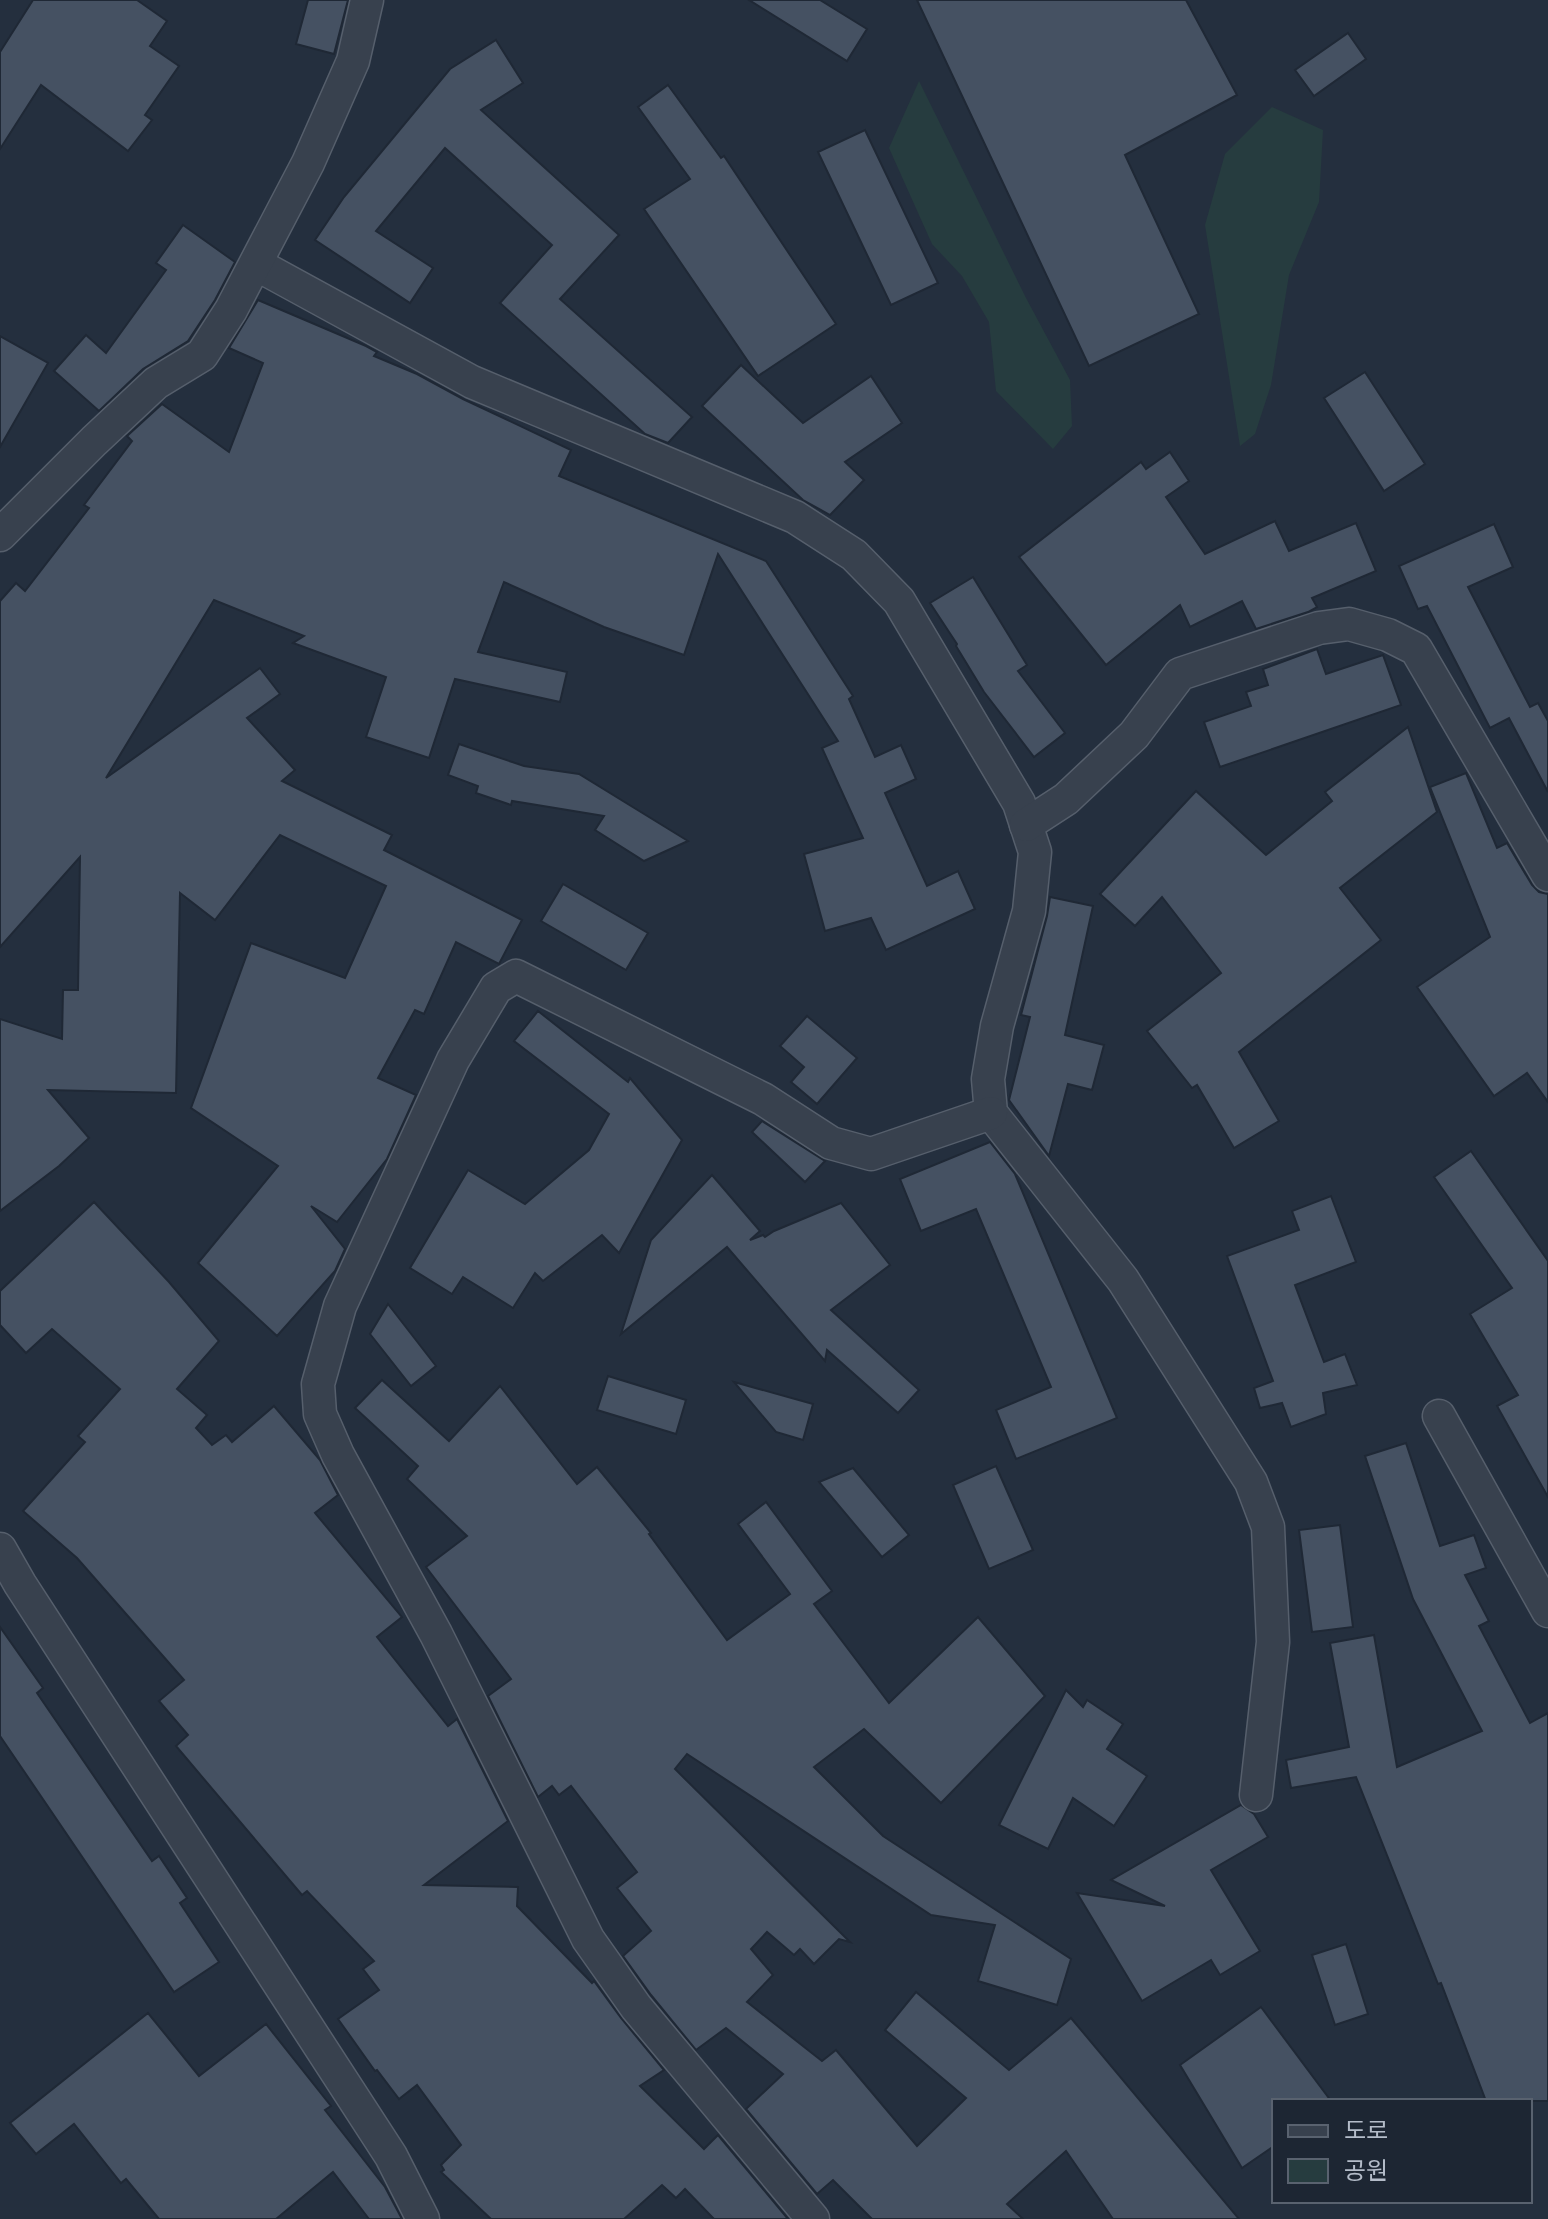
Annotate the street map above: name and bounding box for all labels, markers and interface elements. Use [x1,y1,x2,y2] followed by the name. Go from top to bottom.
[1272,2099,1532,2203] legend
[1344,2117,1388,2145] text: 도로
[1344,2157,1388,2185] text: 공원

